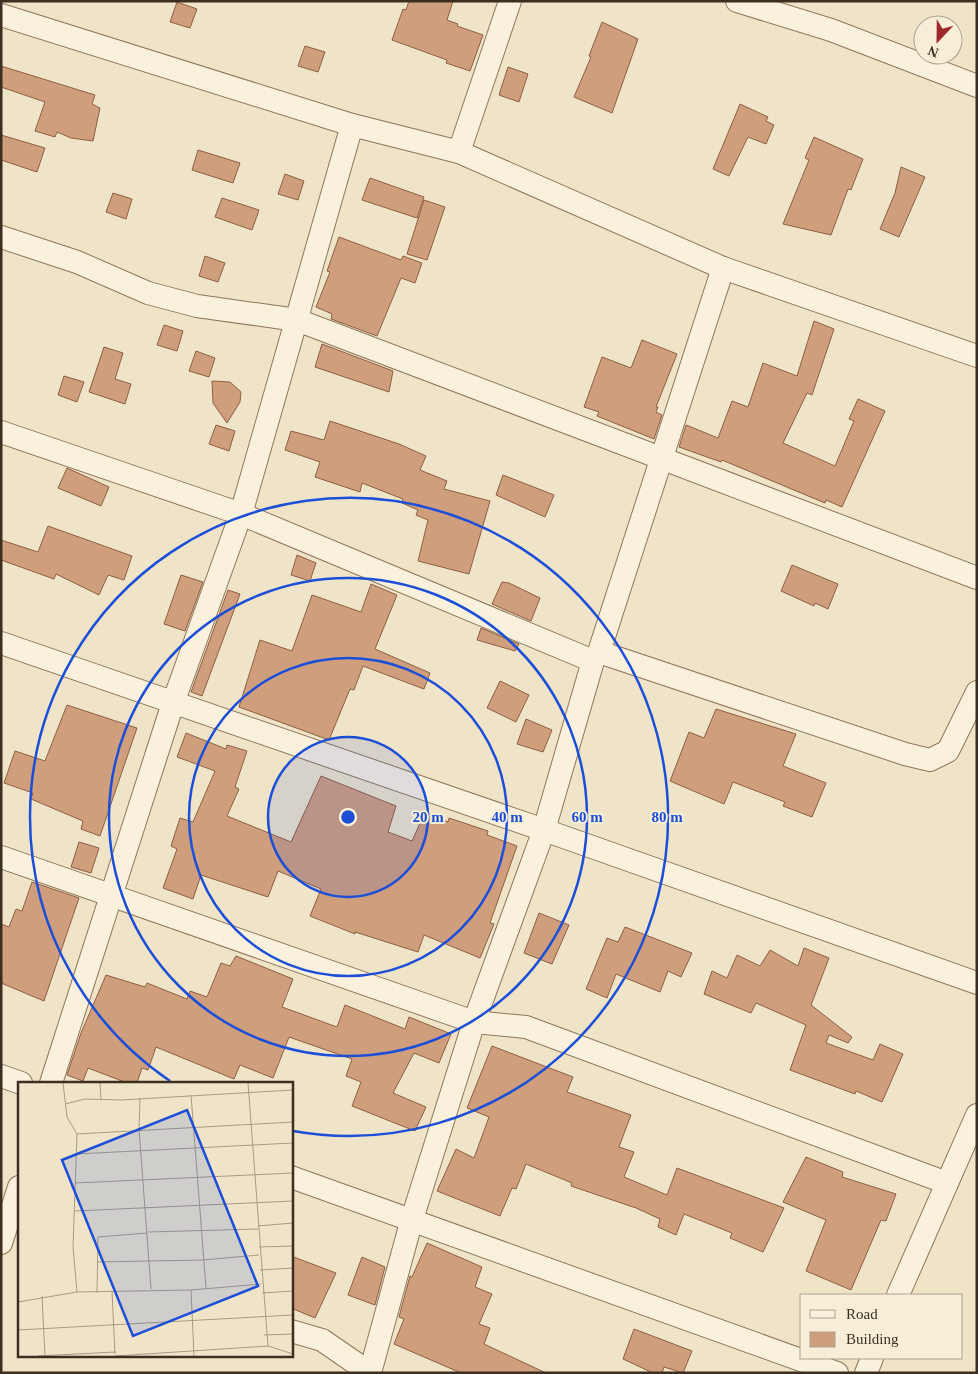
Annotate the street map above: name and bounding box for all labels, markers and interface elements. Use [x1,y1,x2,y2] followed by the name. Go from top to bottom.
[913,15,963,65] north arrow
[926,43,941,60] text: N
[339,808,357,826] centre of rings
[412,809,444,825] text: 20 m
[491,809,523,825] text: 40 m
[571,809,603,825] text: 60 m
[651,809,683,825] text: 80 m
[18,1082,292,1356] inset map
[800,1294,963,1359] legend
[846,1306,878,1322] text: Road
[846,1331,899,1347] text: Building

